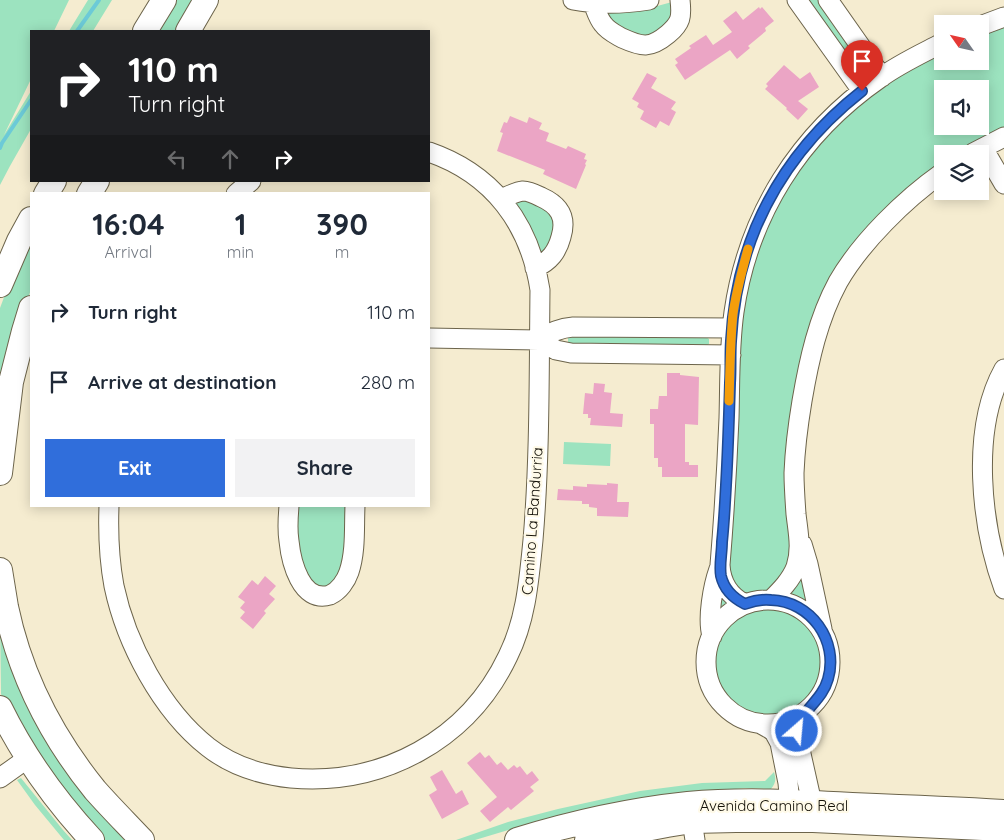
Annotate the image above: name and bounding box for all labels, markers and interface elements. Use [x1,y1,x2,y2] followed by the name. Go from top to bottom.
[934,15,989,70] north arrow
[934,15,989,200] map controls
[841,40,883,91] pin
[128,47,219,91] text: 110 m
[848,47,876,75] icon: arrive
[45,50,110,115] icon: right
[934,80,989,135] button: sound
[128,90,225,118] text: Turn right
[163,145,191,173] icon: left
[216,145,244,173] icon: ahead
[269,145,297,173] icon: right
[934,145,989,200] button: layers
[92,205,165,243] text: 16:04
[235,205,246,243] text: 1
[316,205,368,243] text: 390
[104,242,152,262] text: Arrival
[227,242,254,262] text: min
[335,242,349,262] text: m
[45,298,73,326] icon: right
[88,300,177,324] text: Turn right
[367,300,415,324] text: 110 m
[45,368,73,396] icon: arrive
[88,370,277,394] text: Arrive at destination
[360,370,415,394] text: 280 m
[45,439,225,497] button: Exit
[235,439,415,497] button: Share
[517,447,547,595] street label: Camino La Bandurria
[770,704,822,756] position arrow
[700,796,848,815] street label: Avenida Camino Real

